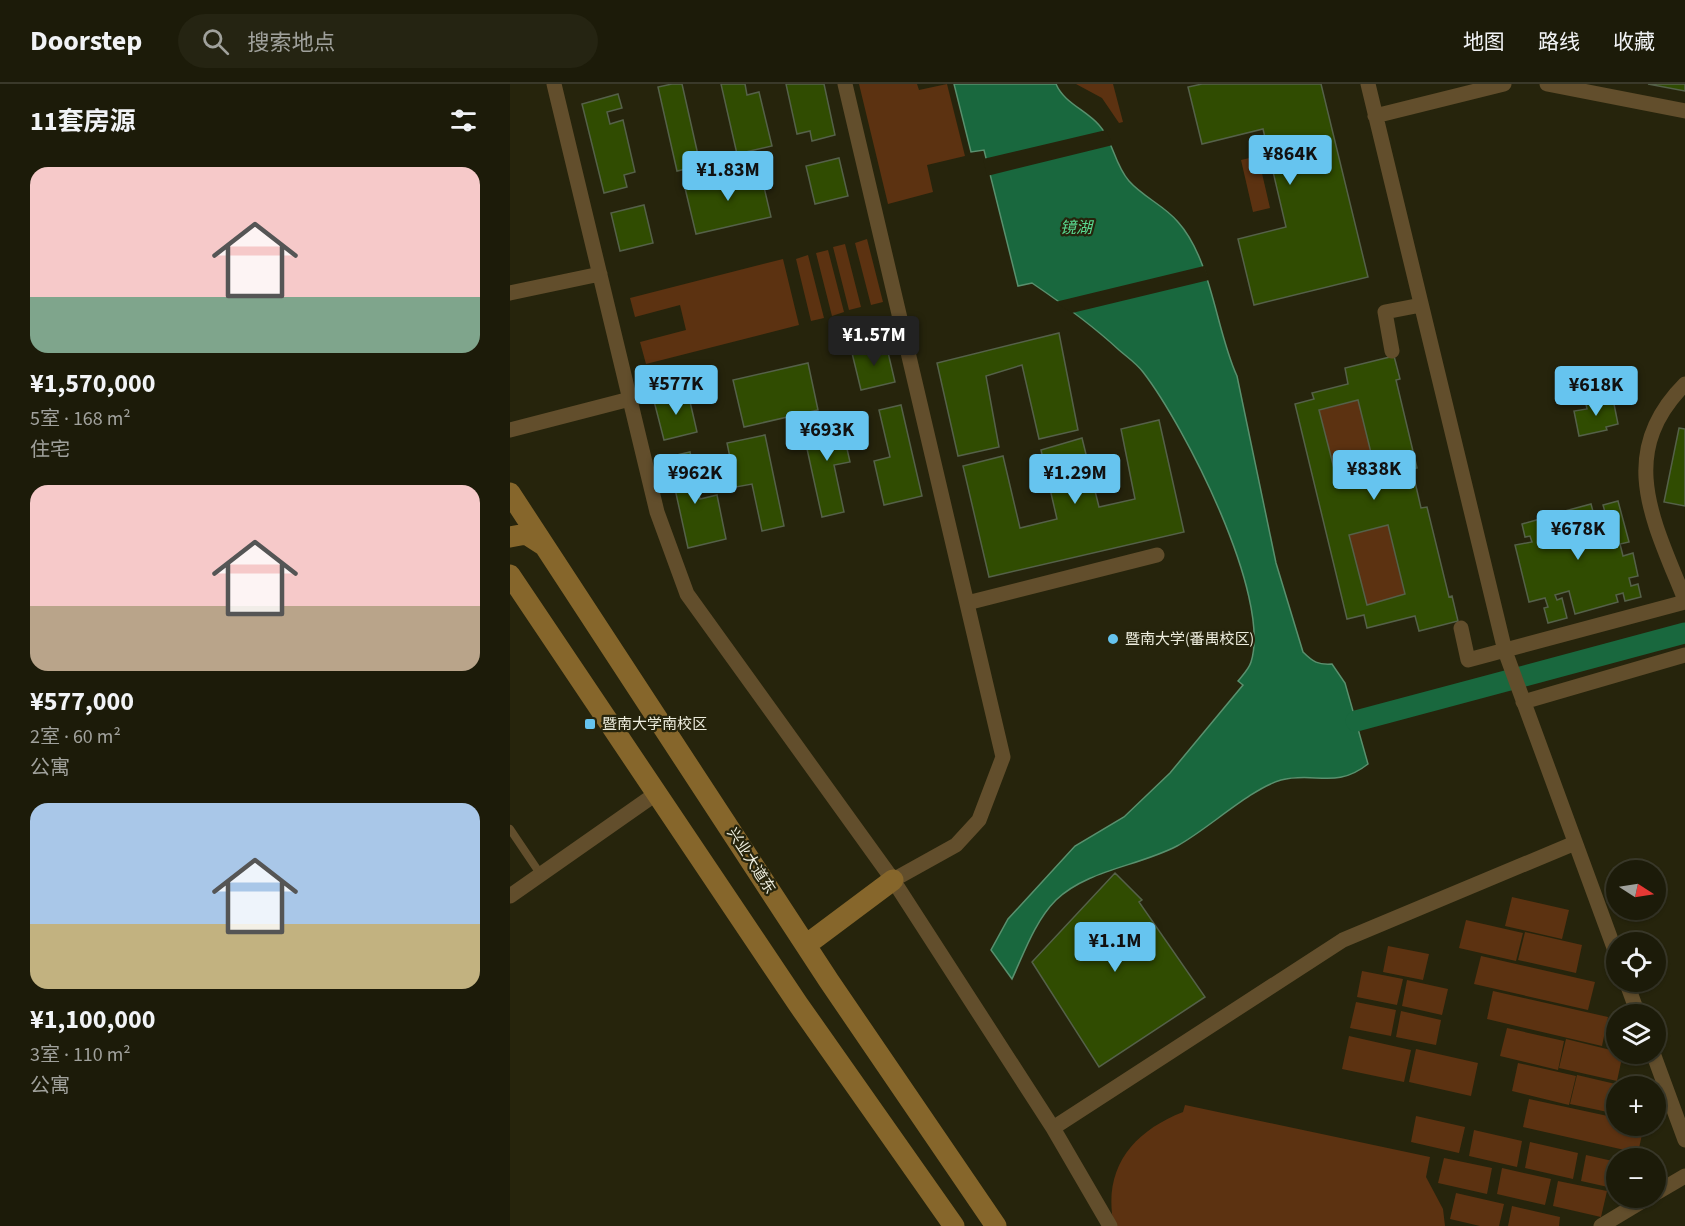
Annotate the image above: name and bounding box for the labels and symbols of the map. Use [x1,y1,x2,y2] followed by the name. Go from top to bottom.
[1248,135,1332,186] pin: ¥864K
[679,151,777,202] pin: ¥1.83M
[1060,217,1095,239] water label: 镜湖
[825,316,923,367] pin: ¥1.57M
[634,365,718,416] pin: ¥577K
[1554,366,1638,417] pin: ¥618K
[785,411,869,462] pin: ¥693K
[1332,450,1416,501] pin: ¥838K
[653,454,737,505] pin: ¥962K
[1026,454,1124,505] pin: ¥1.29M
[1536,510,1620,561] pin: ¥678K
[1125,629,1254,650] place label: 暨南大学(番禺校区)
[1106,632,1120,646] marker: 暨南大学(番禺校区)
[602,714,707,735] place label: 暨南大学南校区
[583,717,597,731] marker: 暨南大学南校区
[722,824,780,898] street label: 兴业大道东
[1606,860,1666,920] north arrow
[1073,922,1157,973] pin: ¥1.1M

